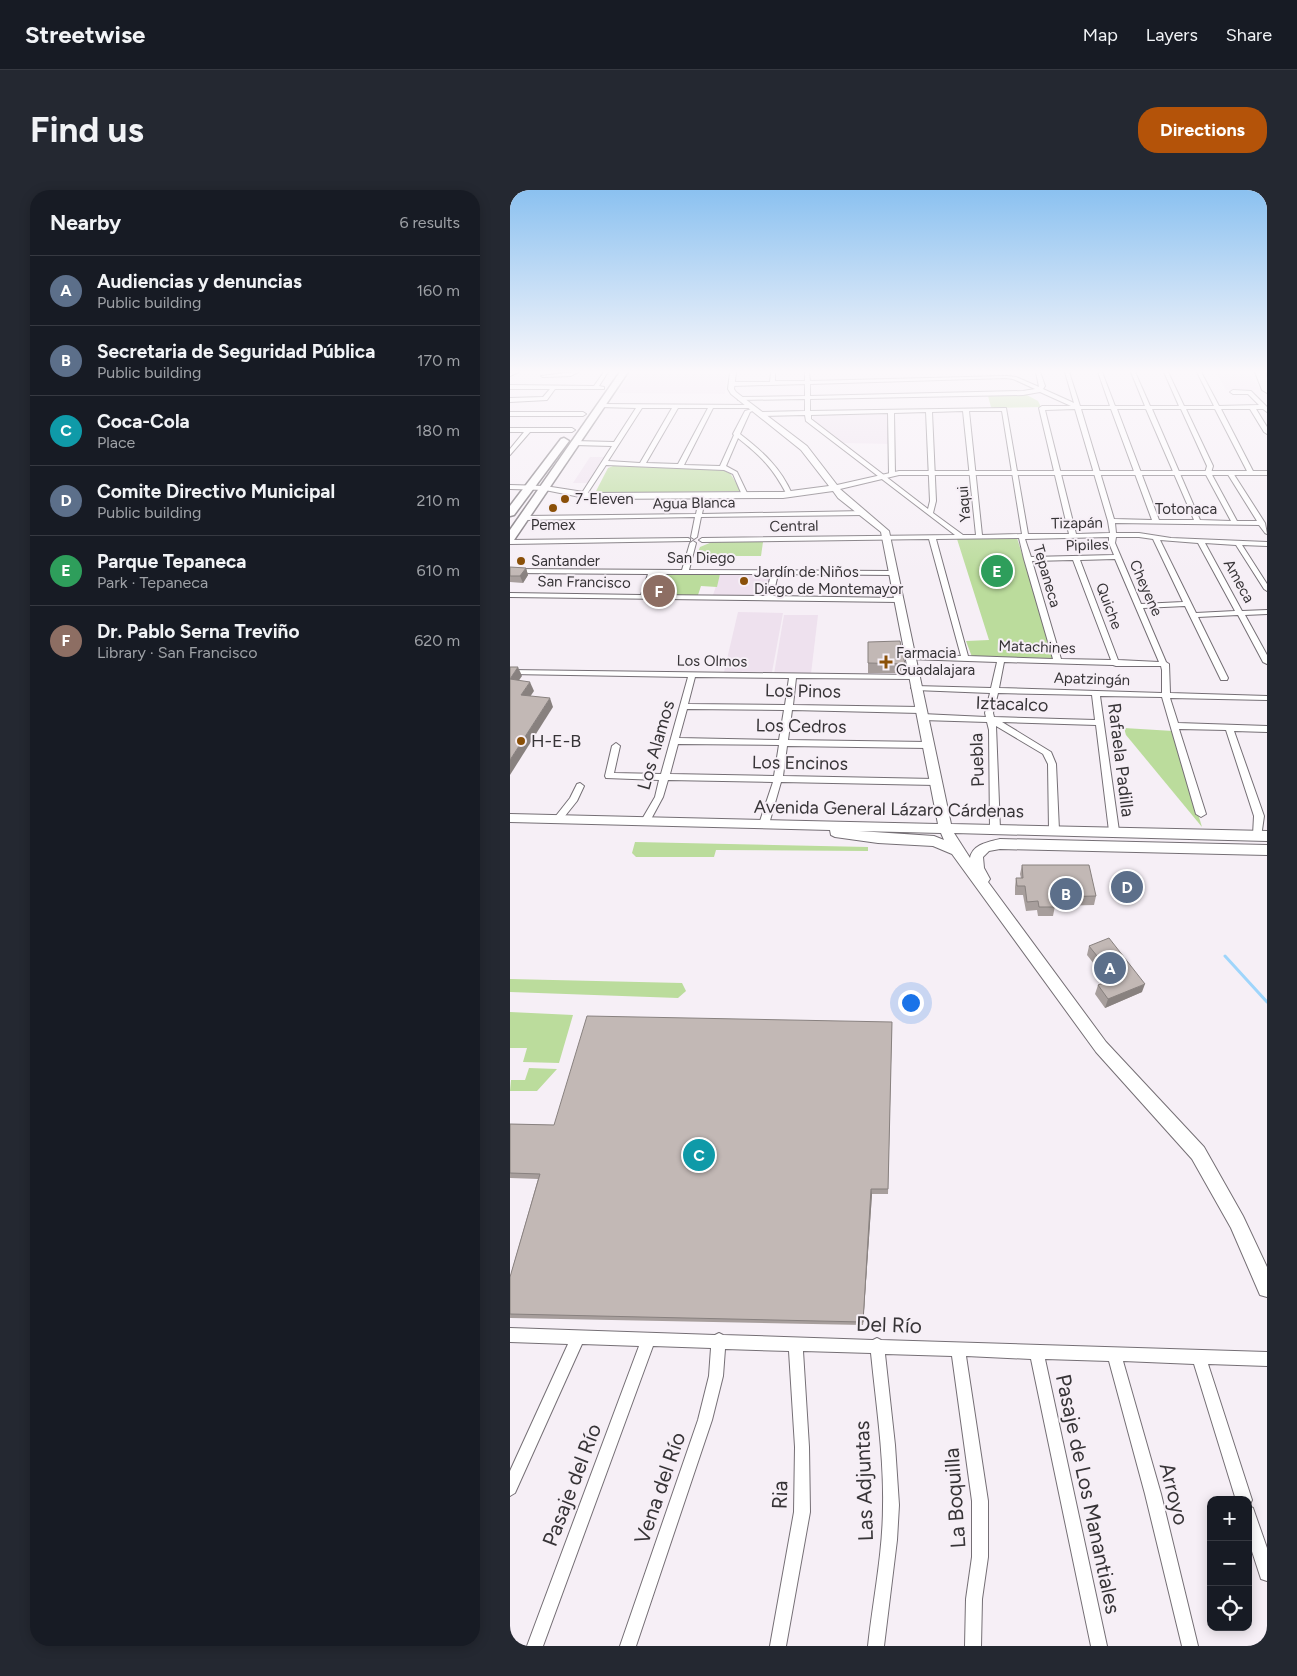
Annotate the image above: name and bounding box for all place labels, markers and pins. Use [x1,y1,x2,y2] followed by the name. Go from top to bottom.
[575,490,634,508] place label: 7-Eleven
[559,493,571,505] marker: 7-Eleven
[547,502,559,514] marker: Pemex
[531,516,575,534] place label: Pemex
[531,552,600,570] place label: Santander
[981,552,1013,590] pin: E
[515,555,527,567] marker: Santander
[754,563,903,598] place label: Jardín de Niños Diego de Montemayor
[643,572,675,610] pin: F
[738,575,750,587] marker: Jardín de Niños Diego de Montemayor
[896,644,975,679] place label: Farmacia Guadalajara
[880,656,892,668] marker: Farmacia Guadalajara
[531,730,581,752] place label: H-E-B
[515,735,527,747] marker: H-E-B
[1111,868,1143,906] pin: D
[1050,875,1082,913] pin: B
[1094,949,1126,987] pin: A
[683,1136,715,1174] pin: C

